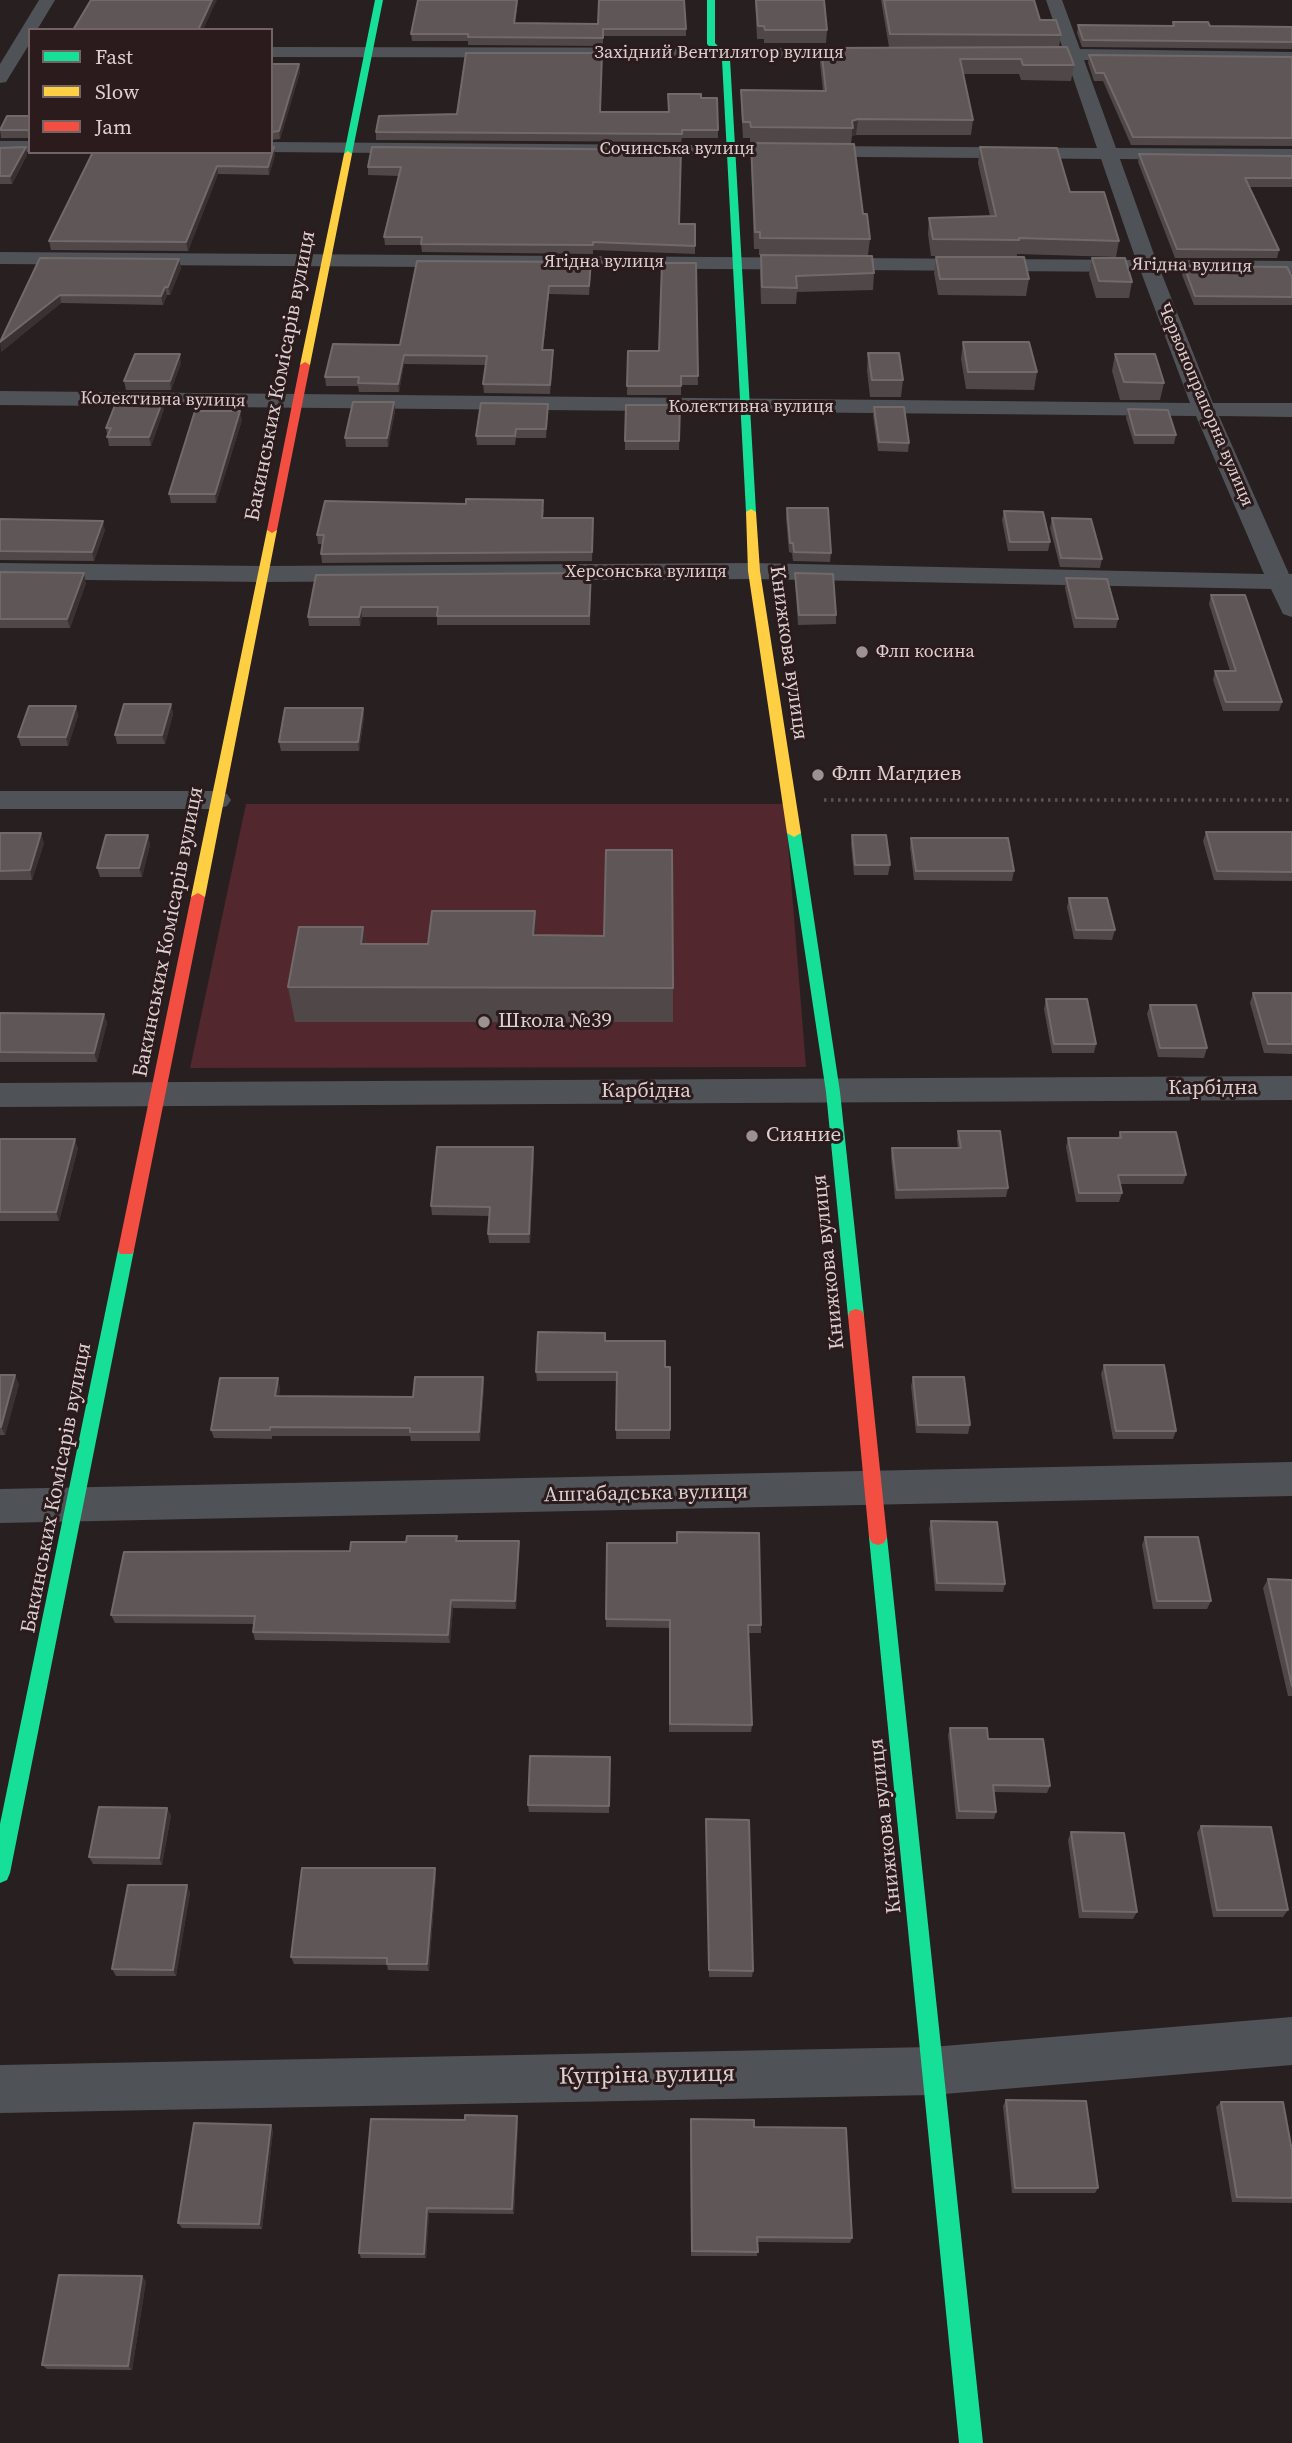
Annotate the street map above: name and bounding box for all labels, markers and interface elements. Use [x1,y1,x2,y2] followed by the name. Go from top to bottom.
[28,28,273,154] legend
[95,42,133,71] text: Fast
[594,42,844,64] street label: Західний Вентилятор вулиця
[95,77,139,106] text: Slow
[95,112,132,141] text: Jam
[599,138,755,160] street label: Сочинська вулиця
[240,229,322,523] street label: Бакинських Комісарів вулиця
[544,251,664,273] street label: Ягідна вулиця
[1132,254,1252,278] street label: Ягідна вулиця
[1152,300,1258,510] street label: Червонопрапорна вулиця
[80,388,246,412] street label: Колективна вулиця
[668,396,834,418] street label: Колективна вулиця
[565,561,727,583] street label: Херсонська вулиця
[763,564,813,742] street label: Книжкова вулиця
[876,641,975,663] place label: Флп косина
[854,644,870,660] marker: Флп косина
[832,762,961,788] place label: Флп Магдиев
[810,767,826,783] marker: Флп Магдиев
[128,785,210,1079] street label: Бакинських Комісарів вулиця
[498,1009,612,1035] place label: Школа №39
[476,1014,492,1030] marker: Школа №39
[1168,1076,1258,1102] street label: Карбідна
[601,1079,691,1105] street label: Карбідна
[766,1123,841,1149] place label: Сияние
[744,1128,760,1144] marker: Сияние
[807,1173,851,1351] street label: Книжкова вулиця
[16,1341,98,1635] street label: Бакинських Комісарів вулиця
[544,1480,748,1508] street label: Ашгабадська вулиця
[864,1737,908,1915] street label: Книжкова вулиця
[559,2060,735,2092] street label: Купріна вулиця

